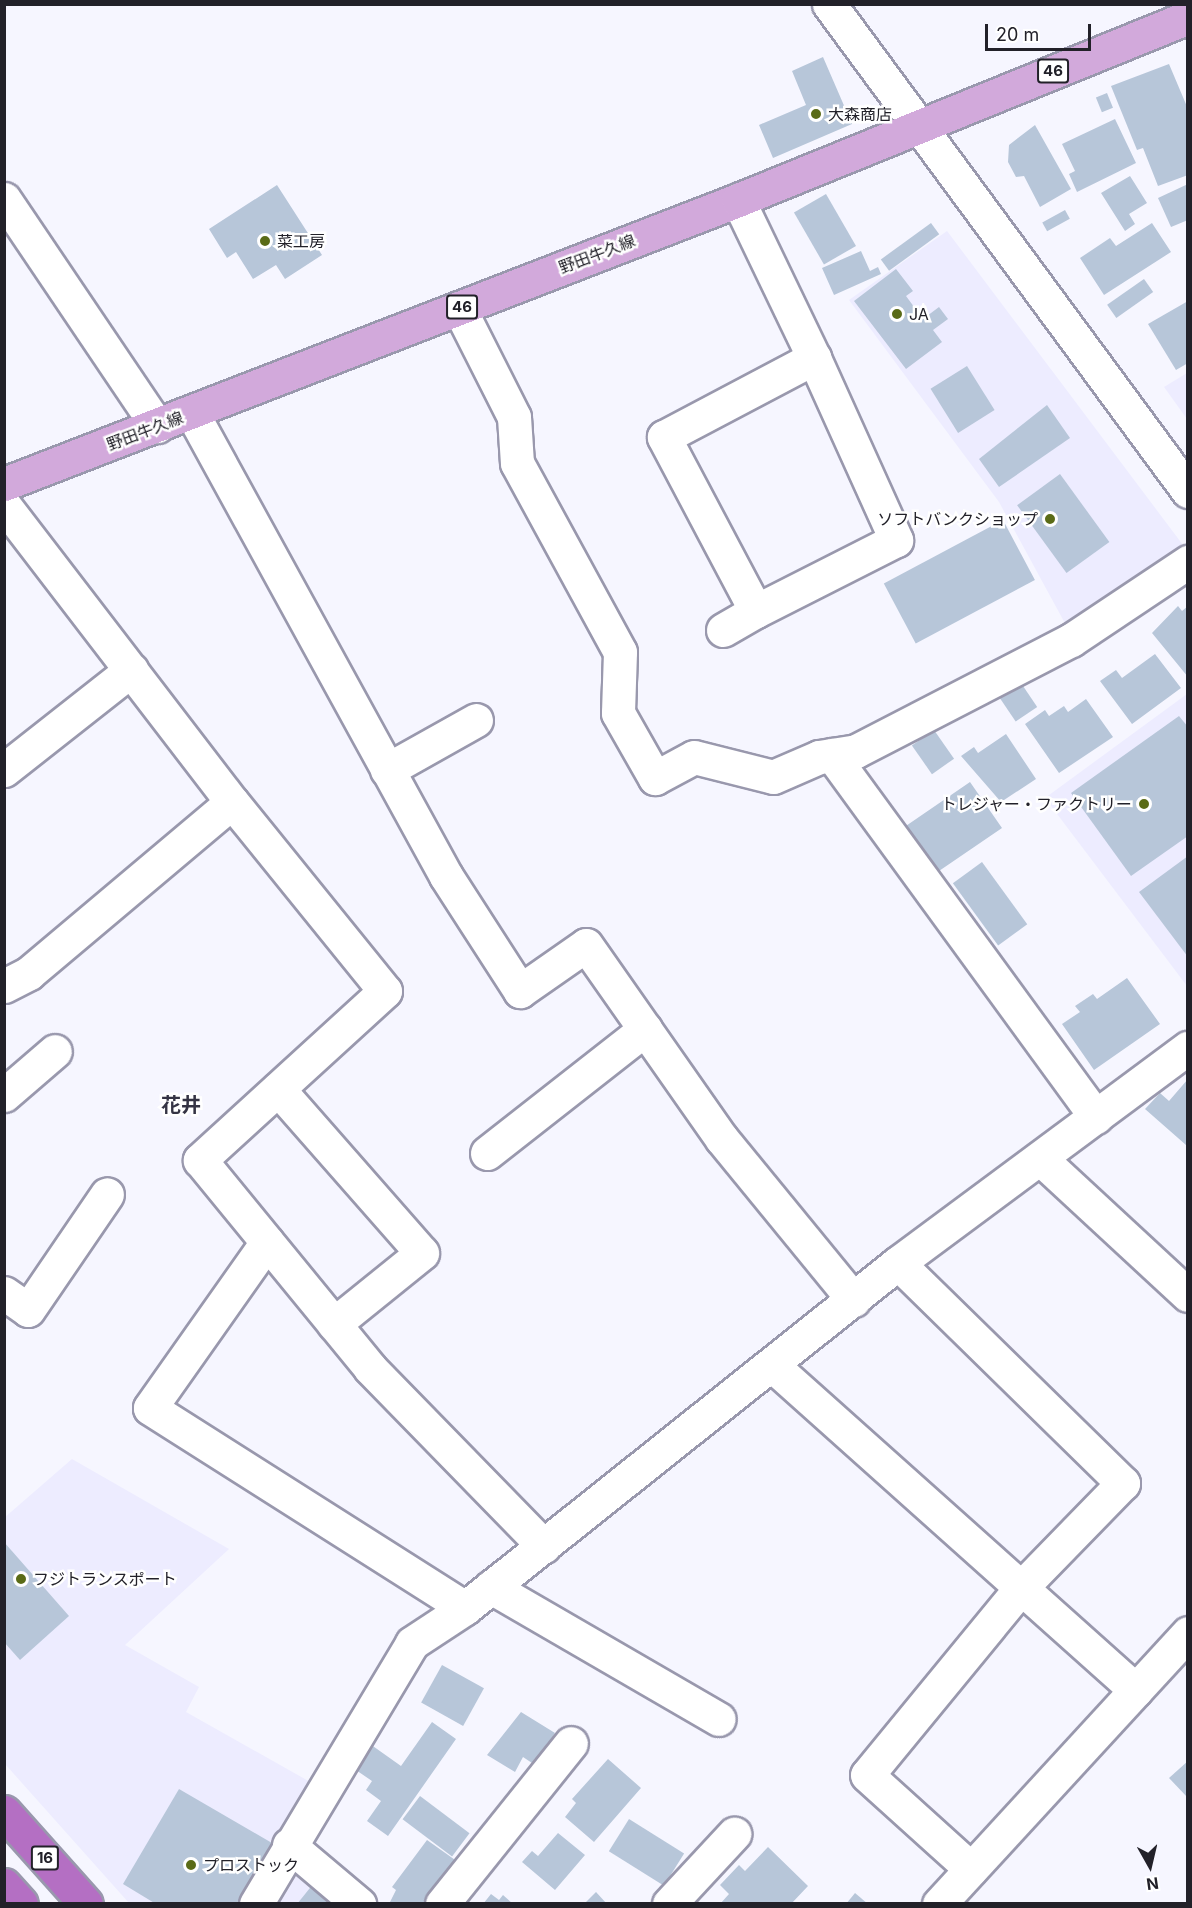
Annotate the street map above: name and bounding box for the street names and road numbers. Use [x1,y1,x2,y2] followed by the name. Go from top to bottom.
[1036,59,1070,83] road number: 46
[556,231,638,277] street label: 野田牛久線
[446,295,478,319] road number: 46
[104,408,186,454] street label: 野田牛久線
[30,1846,60,1870] road number: 16

